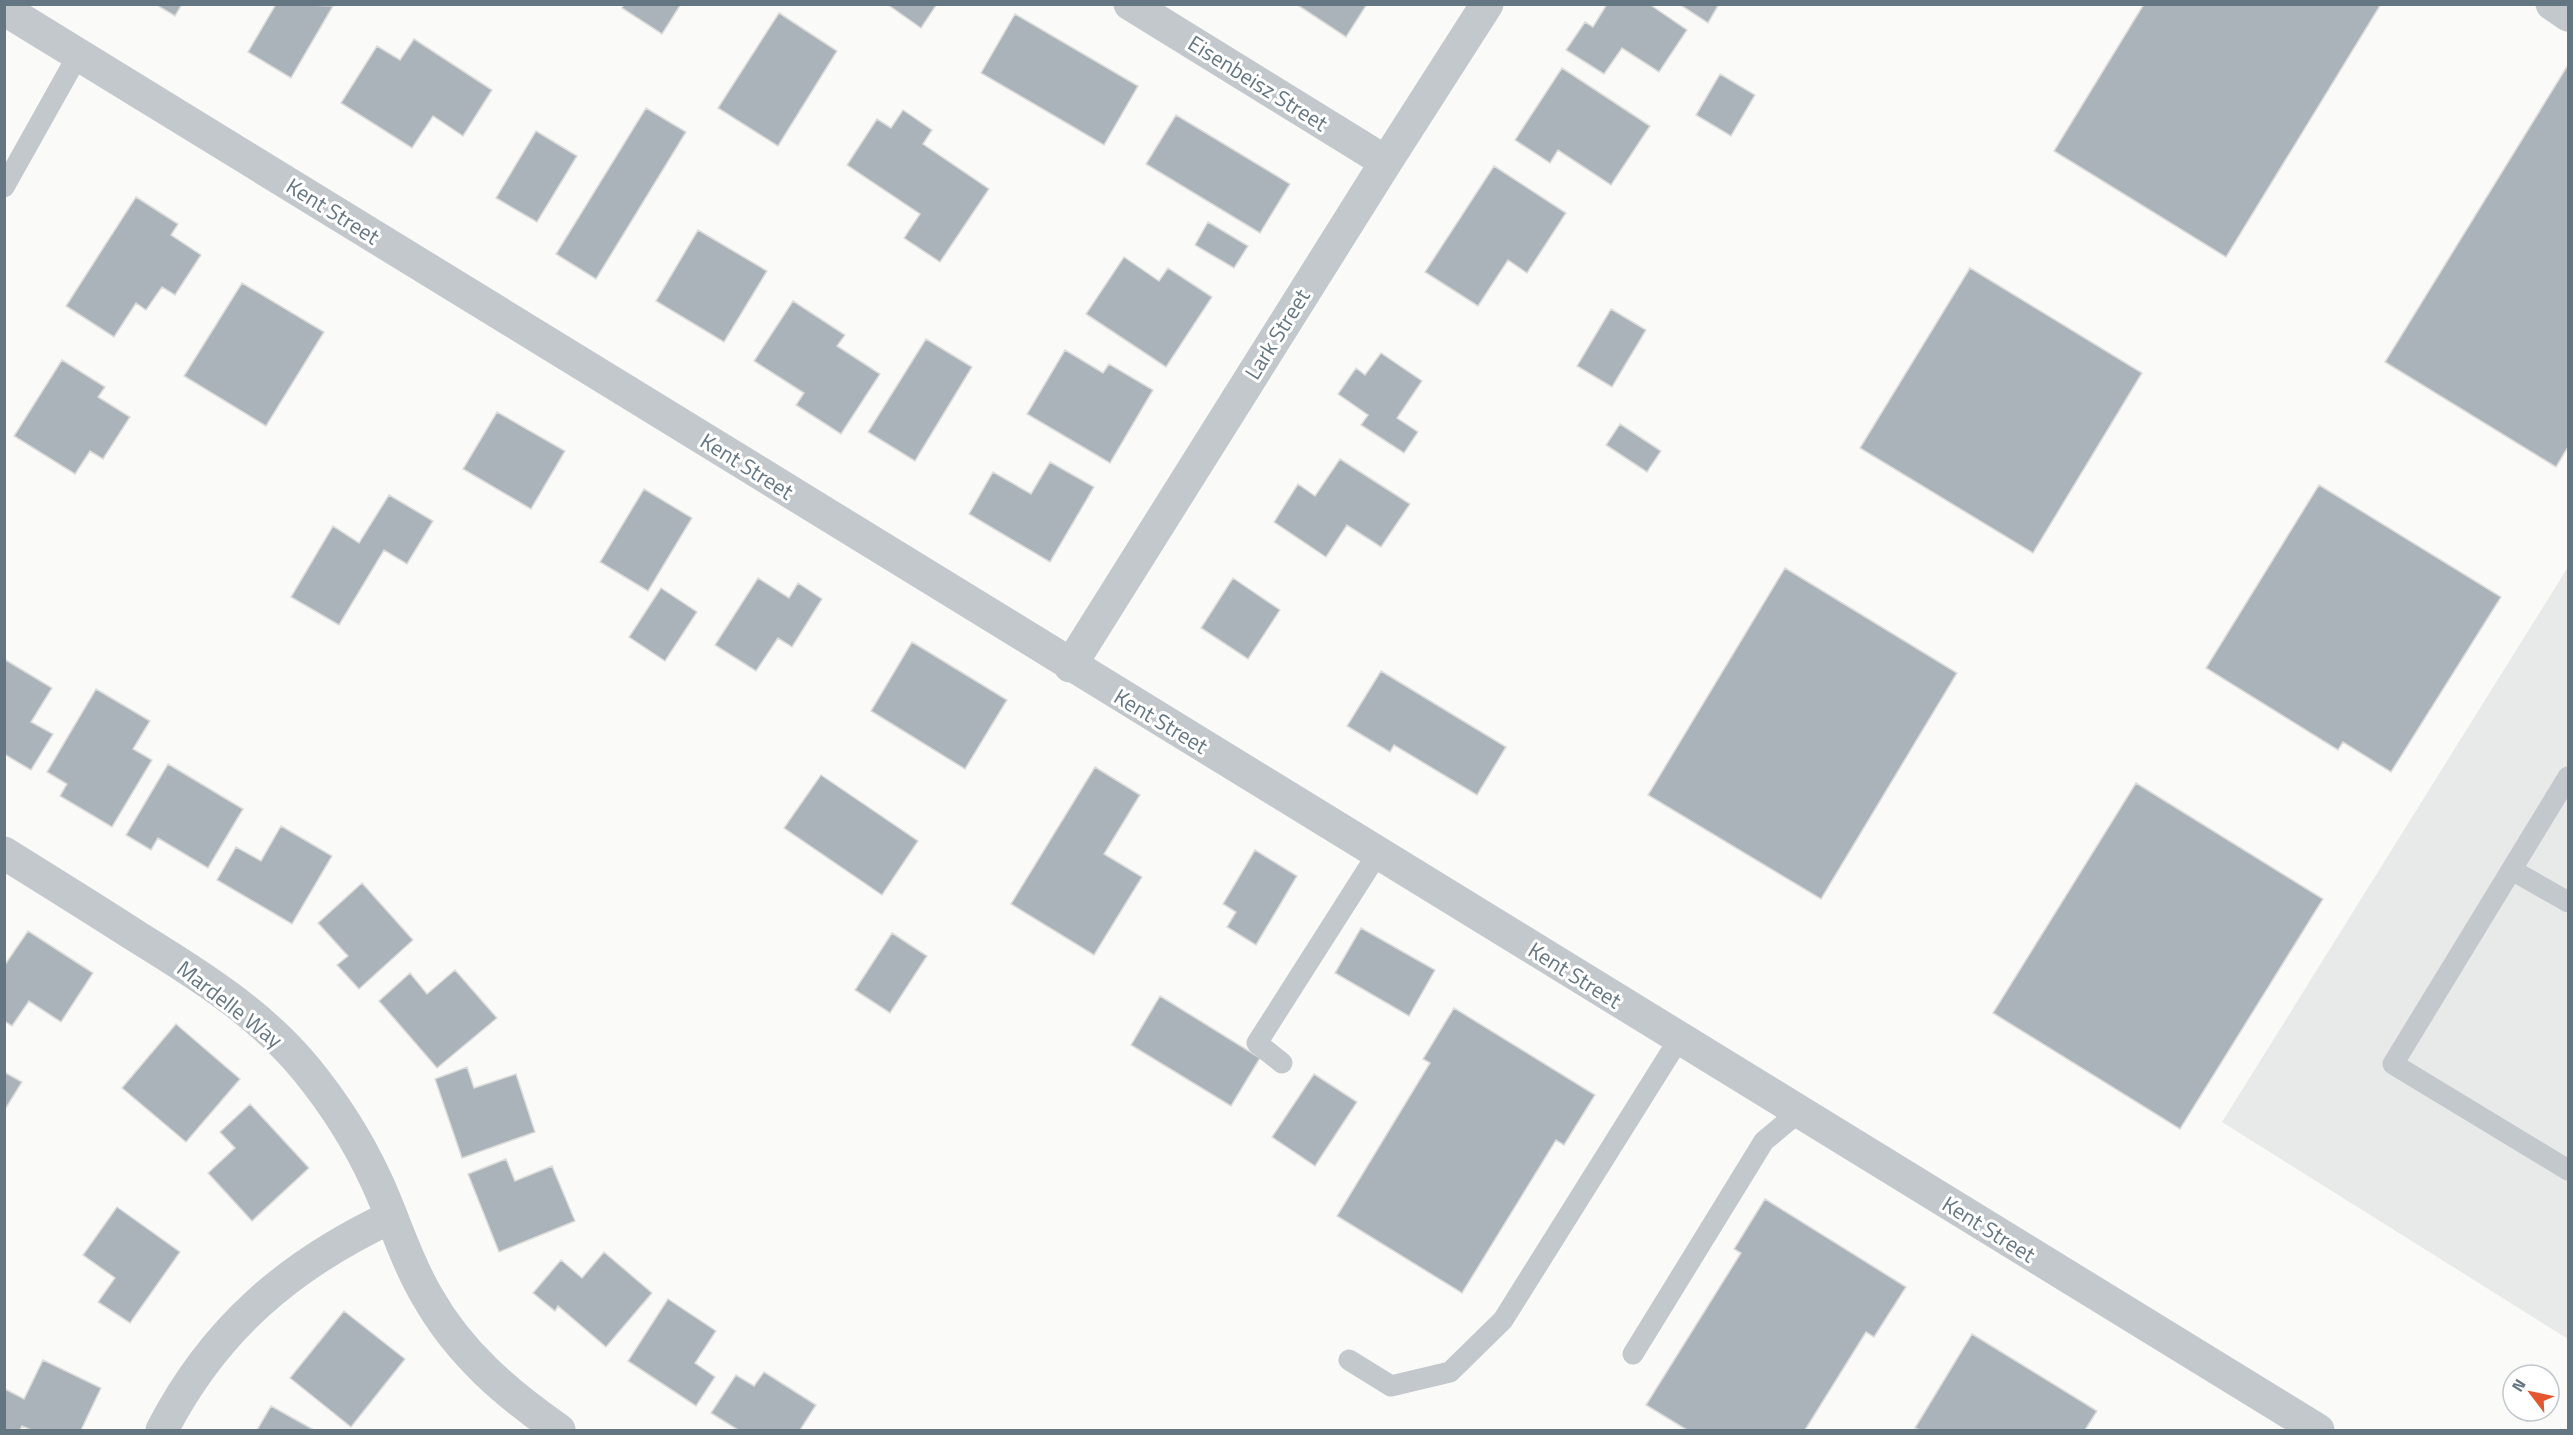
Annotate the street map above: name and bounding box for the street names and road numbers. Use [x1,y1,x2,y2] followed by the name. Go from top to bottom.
[1181,26,1335,140] street label: Eisenbeisz Street
[280,169,386,253] street label: Kent Street
[1236,282,1318,386] street label: Lark Street
[694,424,800,508] street label: Kent Street
[1108,680,1215,763] street label: Kent Street
[1522,933,1628,1017] street label: Kent Street
[170,952,291,1057] street label: Mardelle Way
[1936,1187,2042,1271] street label: Kent Street

